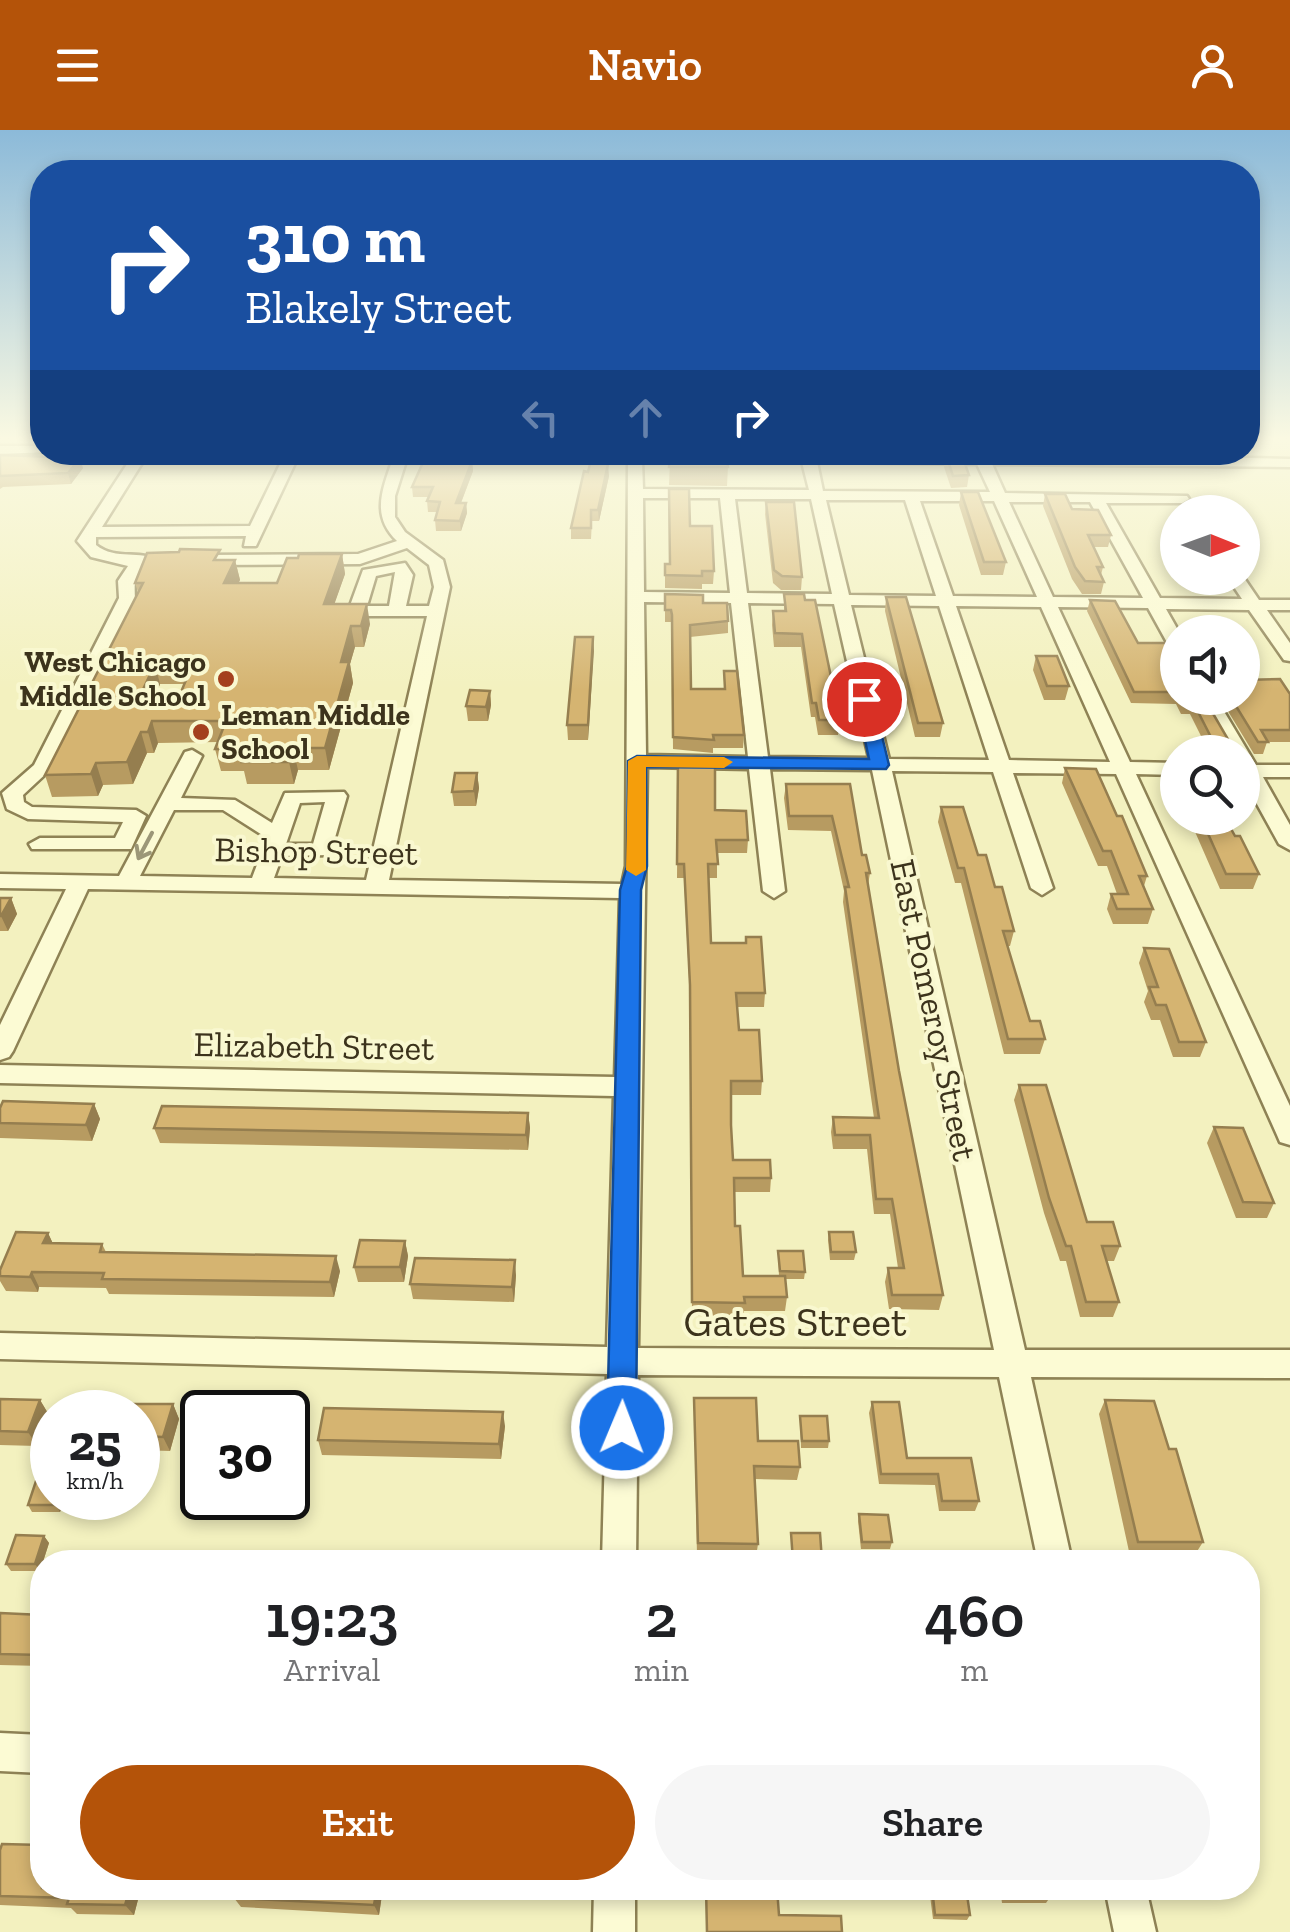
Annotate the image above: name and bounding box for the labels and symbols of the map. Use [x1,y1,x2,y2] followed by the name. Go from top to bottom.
[1160,495,1260,595] north arrow
[19,644,206,714] place label: West Chicago Middle School
[822,657,907,742] pin
[215,668,237,690] marker: West Chicago Middle School
[221,697,410,767] place label: Leman Middle School
[190,721,212,743] marker: Leman Middle School
[214,828,418,874] street label: Bishop Street
[135,831,155,861] one-way arrow
[882,855,986,1165] street label: East Pomeroy Street
[193,1023,435,1069] street label: Elizabeth Street
[683,1296,907,1347] street label: Gates Street
[570,1376,674,1480] position arrow
[180,1390,310,1520] speed limit sign: 30

